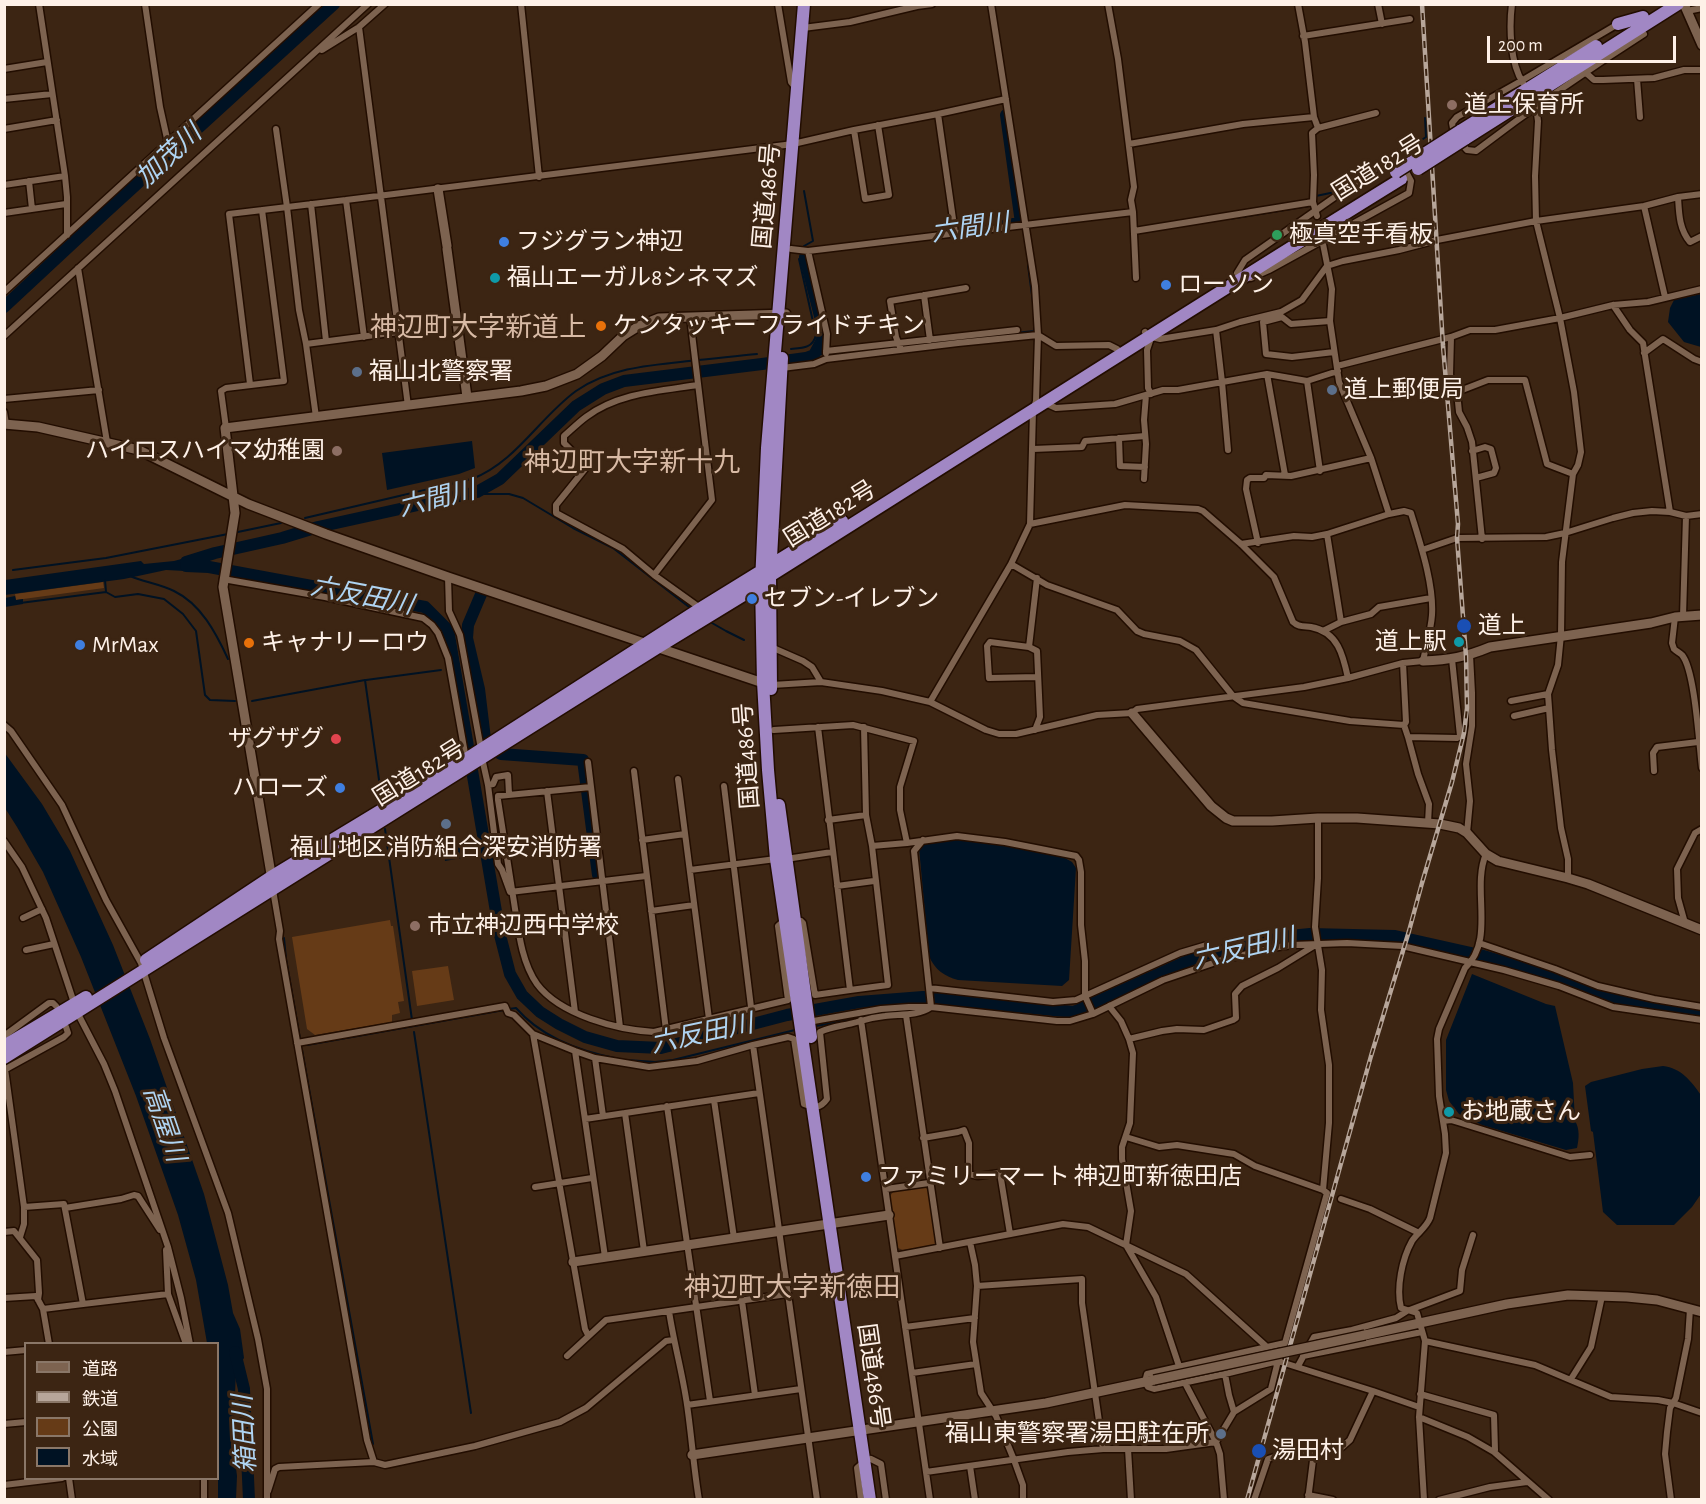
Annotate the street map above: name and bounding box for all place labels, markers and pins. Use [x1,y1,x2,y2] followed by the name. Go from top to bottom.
[1464,91,1584,119] place label: 道上保育所
[1445,98,1459,112] marker: 道上保育所
[1289,221,1433,249] place label: 極真空手看板
[516,228,684,256] place label: フジグラン神辺
[1270,228,1284,242] marker: 極真空手看板
[497,235,511,249] marker: フジグラン神辺
[507,264,758,292] place label: 福山エーガル8シネマズ
[488,271,502,285] marker: 福山エーガル8シネマズ
[1178,271,1274,299] place label: ローソン
[1159,278,1173,292] marker: ローソン
[613,312,925,340] place label: ケンタッキーフライドチキン
[594,319,608,333] marker: ケンタッキーフライドチキン
[369,358,513,386] place label: 福山北警察署
[350,365,364,379] marker: 福山北警察署
[1344,376,1464,404] place label: 道上郵便局
[1325,383,1339,397] marker: 道上郵便局
[85,437,325,465] place label: ハイロスハイマ幼稚園
[330,444,344,458] marker: ハイロスハイマ幼稚園
[764,585,939,613] place label: セブン-イレブン
[745,592,759,606] marker: セブン-イレブン
[1478,612,1526,640] place label: 道上
[1455,617,1473,635] marker: 道上
[1375,628,1447,656] place label: 道上駅
[261,629,429,657] place label: キャナリーロウ
[92,631,159,659] place label: MrMax
[1452,635,1466,649] marker: 道上駅
[242,636,256,650] marker: キャナリーロウ
[73,638,87,652] marker: MrMax
[228,725,324,753] place label: ザグザグ
[329,732,343,746] marker: ザグザグ
[232,774,328,802] place label: ハローズ
[333,781,347,795] marker: ハローズ
[439,817,453,831] marker: 福山地区消防組合深安消防署
[290,834,602,862] place label: 福山地区消防組合深安消防署
[427,912,619,940] place label: 市立神辺西中学校
[408,919,422,933] marker: 市立神辺西中学校
[1461,1098,1581,1126] place label: お地蔵さん
[1442,1105,1456,1119] marker: お地蔵さん
[878,1163,1242,1191] place label: ファミリーマート 神辺町新徳田店
[859,1170,873,1184] marker: ファミリーマート 神辺町新徳田店
[945,1420,1209,1448] place label: 福山東警察署湯田駐在所
[1214,1427,1228,1441] marker: 福山東警察署湯田駐在所
[1272,1437,1344,1465] place label: 湯田村
[1250,1442,1268,1460] marker: 湯田村

